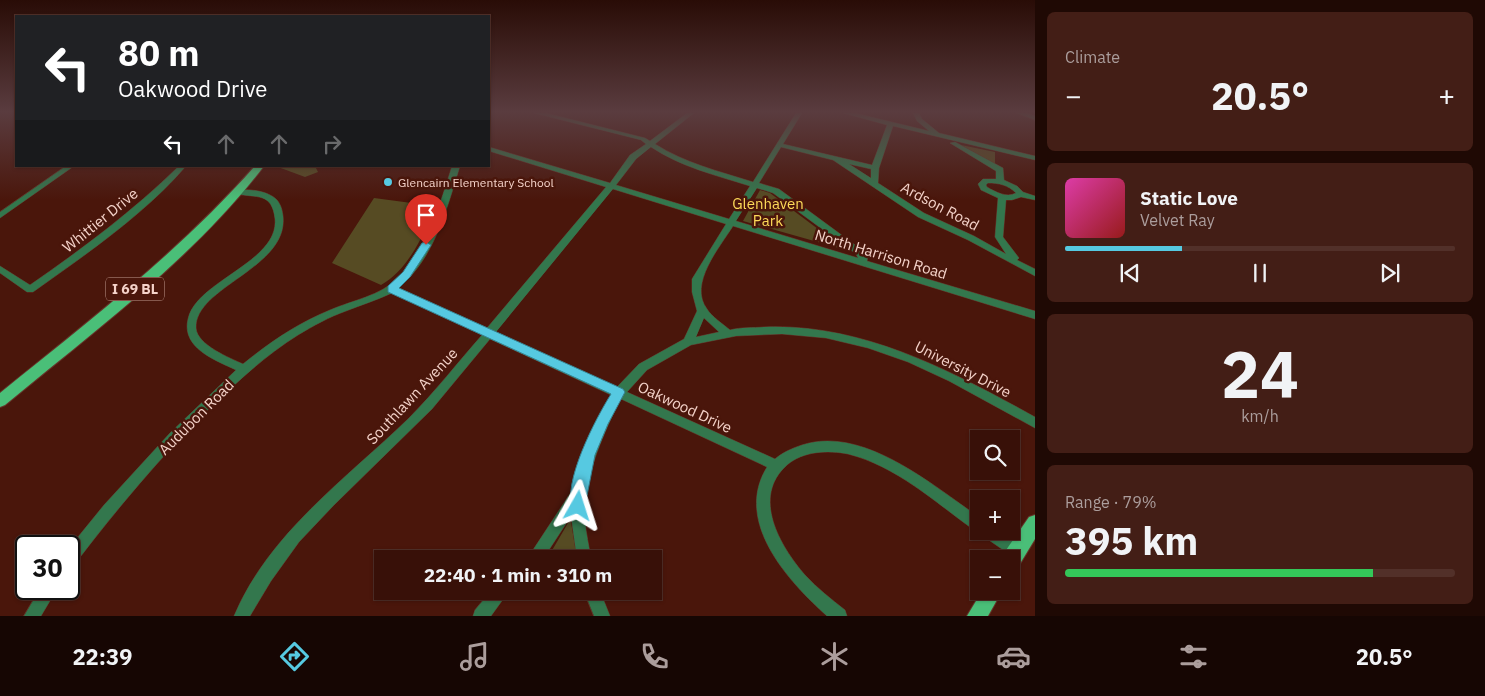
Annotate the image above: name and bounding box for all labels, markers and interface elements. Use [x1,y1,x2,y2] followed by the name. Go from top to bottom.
[118,30,200,76] text: 80 m
[35,35,100,100] icon: left
[1065,47,1120,67] text: Climate
[1211,71,1309,120] text: 20.5°
[118,74,267,103] text: Oakwood Drive
[1065,77,1082,114] text: −
[1438,77,1455,114] text: +
[159,130,187,158] icon: left
[212,130,240,158] icon: ahead
[265,130,293,158] icon: ahead
[318,130,346,158] icon: right
[398,175,554,190] place label: Glencairn Elementary School
[382,176,394,188] marker: Glencairn Elementary School
[898,177,982,235] street label: Ardson Road
[58,184,142,256] street label: Whittier Drive
[1140,186,1238,210] text: Static Love
[405,194,447,245] pin
[732,194,804,230] park label: Glenhaven Park
[412,201,440,229] icon: arrive
[1140,210,1215,230] text: Velvet Ray
[812,225,950,283] street label: North Harrison Road
[1116,259,1144,287] icon: previous
[1246,259,1274,287] icon: pause
[1376,259,1404,287] icon: next
[106,278,164,300] road number: I 69 BL
[1221,331,1299,416] text: 24
[912,337,1014,401] street label: University Drive
[362,344,462,448] street label: Southlawn Avenue
[154,375,238,459] street label: Audubon Road
[635,377,735,437] street label: Oakwood Drive
[1241,406,1279,426] text: km/h
[970,430,1020,600] map controls
[970,430,1020,480] button: search
[551,479,603,531] position arrow
[970,490,1020,540] button: +
[1065,492,1157,512] text: Range · 79%
[1065,516,1198,565] text: 395 km
[15,535,80,600] speed limit sign: 30
[970,550,1020,600] button: −
[424,563,612,587] text: 22:40 · 1 min · 310 m
[277,639,312,674] icon: directions
[457,639,492,674] icon: music
[637,639,672,674] icon: phone
[817,639,852,674] icon: climate
[996,639,1031,674] icon: car
[1176,639,1211,674] icon: filters
[72,642,132,671] text: 22:39
[1356,642,1413,671] text: 20.5°

